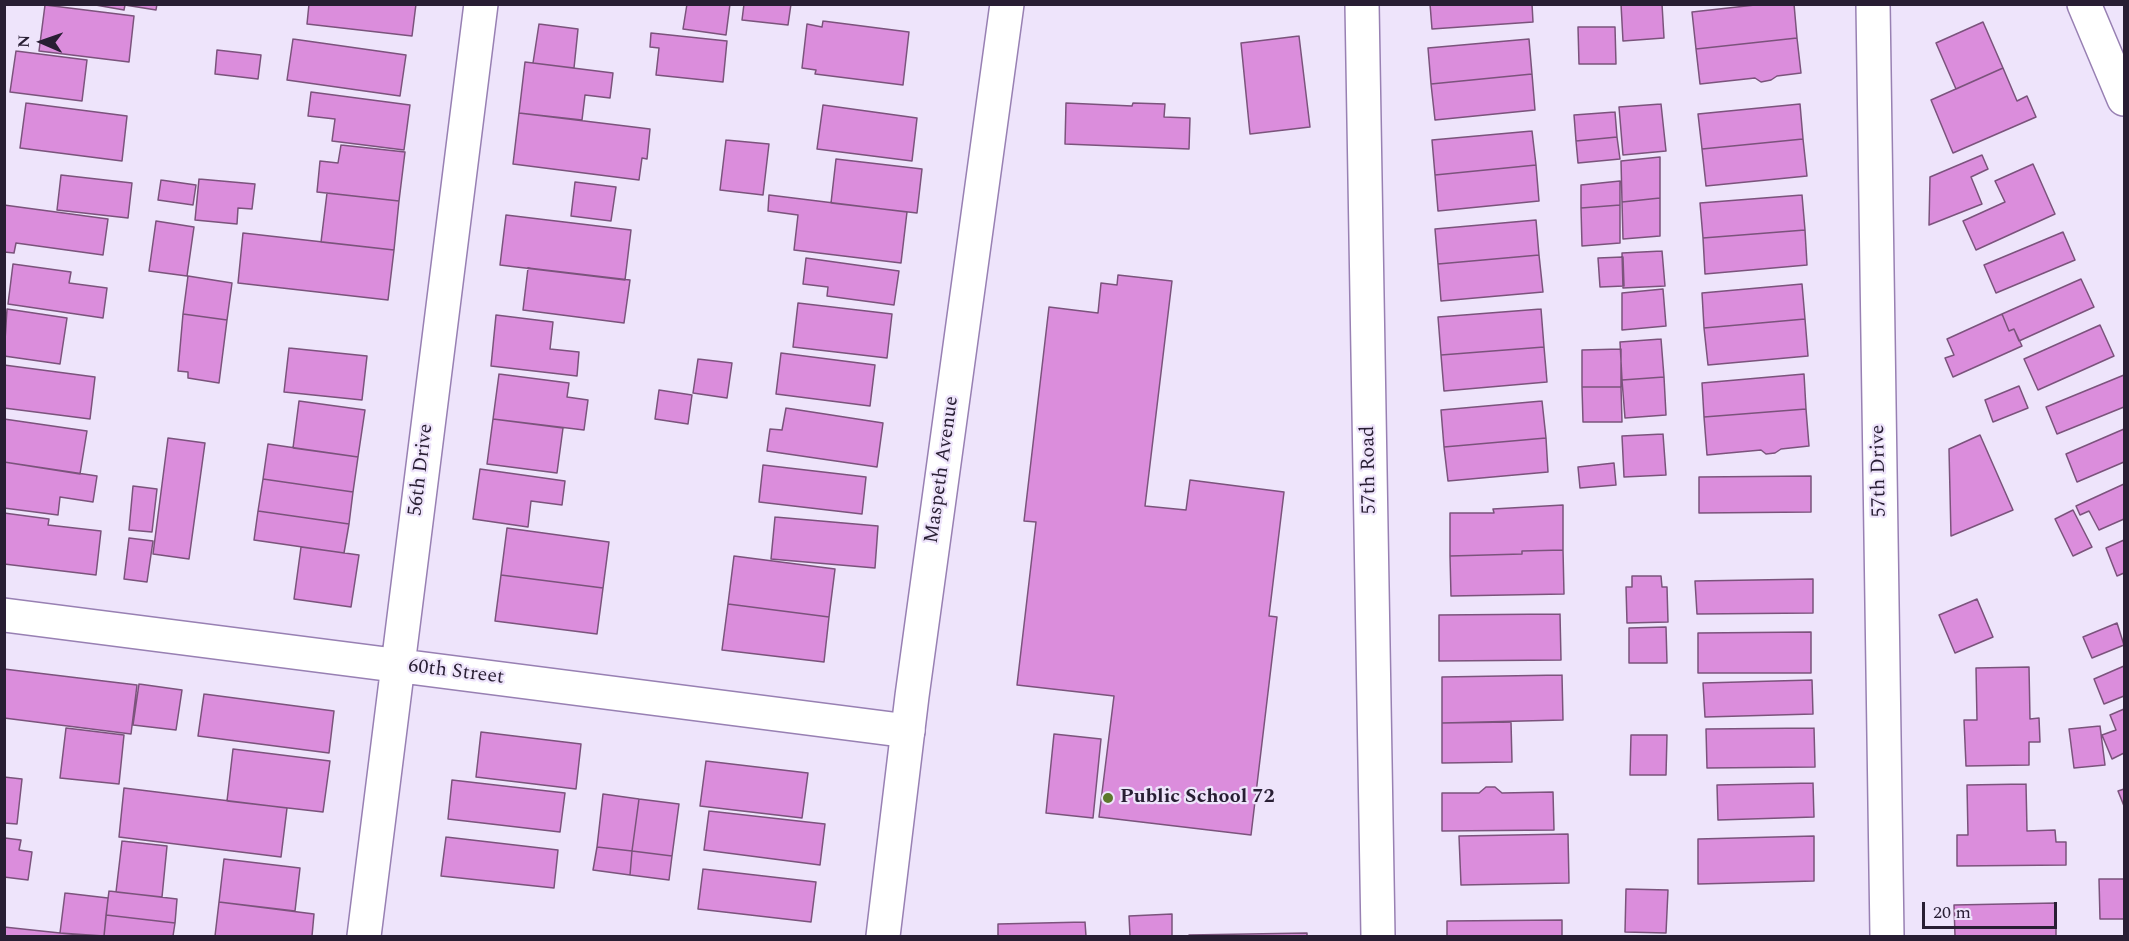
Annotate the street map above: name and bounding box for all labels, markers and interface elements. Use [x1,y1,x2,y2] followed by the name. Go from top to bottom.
[12,12,72,72] north arrow
[12,34,36,48] text: N
[921,395,965,545] street label: Maspeth Avenue
[404,423,440,517] street label: 56th Drive
[1867,424,1893,518] street label: 57th Drive
[1357,425,1383,515] street label: 57th Road
[407,655,505,691] street label: 60th Street
[1120,786,1275,810] place label: Public School 72
[1101,791,1115,805] marker: Public School 72
[1925,890,2060,928] scale bar
[1933,899,1971,926] text: 20 m

